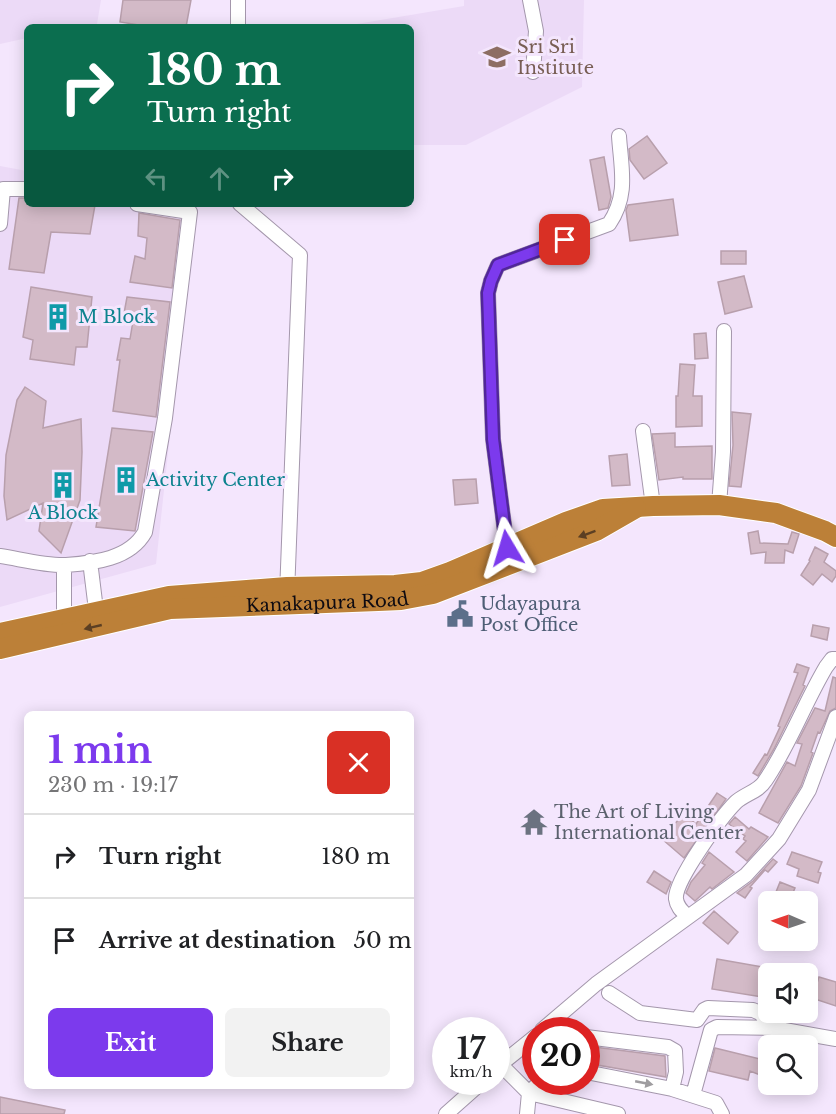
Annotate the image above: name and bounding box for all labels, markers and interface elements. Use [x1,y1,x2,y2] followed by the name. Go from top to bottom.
[517,36,594,79] place label: Sri Sri Institute
[482,42,512,72] school or university icon: Sri Sri Institute
[147,44,281,96] text: 180 m
[48,48,126,126] icon: right
[147,96,291,129] text: Turn right
[140,162,173,195] icon: left
[203,162,236,195] icon: ahead
[266,162,299,195] icon: right
[539,214,590,265] pin
[548,223,581,256] icon: arrive
[43,302,73,332] building icon: M Block
[78,306,155,328] place label: M Block
[111,465,141,495] building icon: Activity Center
[145,469,285,491] place label: Activity Center
[48,470,78,500] building icon: A Block
[27,502,98,524] place label: A Block
[475,516,539,580] position arrow
[578,530,596,539] one-way arrow
[245,588,411,617] street label: Kanakapura Road
[480,593,581,636] place label: Udayapura Post Office
[445,599,475,629] public building icon: Udayapura Post Office
[84,622,102,632] one-way arrow
[48,728,152,773] text: 1 min
[327,731,390,794] button: close
[48,773,178,797] text: 230 m · 19:17
[554,801,743,844] place label: The Art of Living International Center
[519,807,549,837] temple icon: The Art of Living International Center
[48,840,81,873] icon: right
[99,843,221,870] text: Turn right
[321,843,390,870] text: 180 m
[758,891,818,951] north arrow
[758,891,818,1095] map controls
[48,924,81,957] icon: arrive
[99,927,336,954] text: Arrive at destination
[354,927,412,954] text: 50 m
[758,963,818,1023] button: sound
[48,1008,213,1077] button: Exit
[225,1008,390,1077] button: Share
[522,1017,600,1095] speed limit sign: 20
[457,1030,485,1067] text: 17
[758,1035,818,1095] button: search
[450,1062,492,1081] text: km/h
[635,1079,654,1088] one-way arrow

